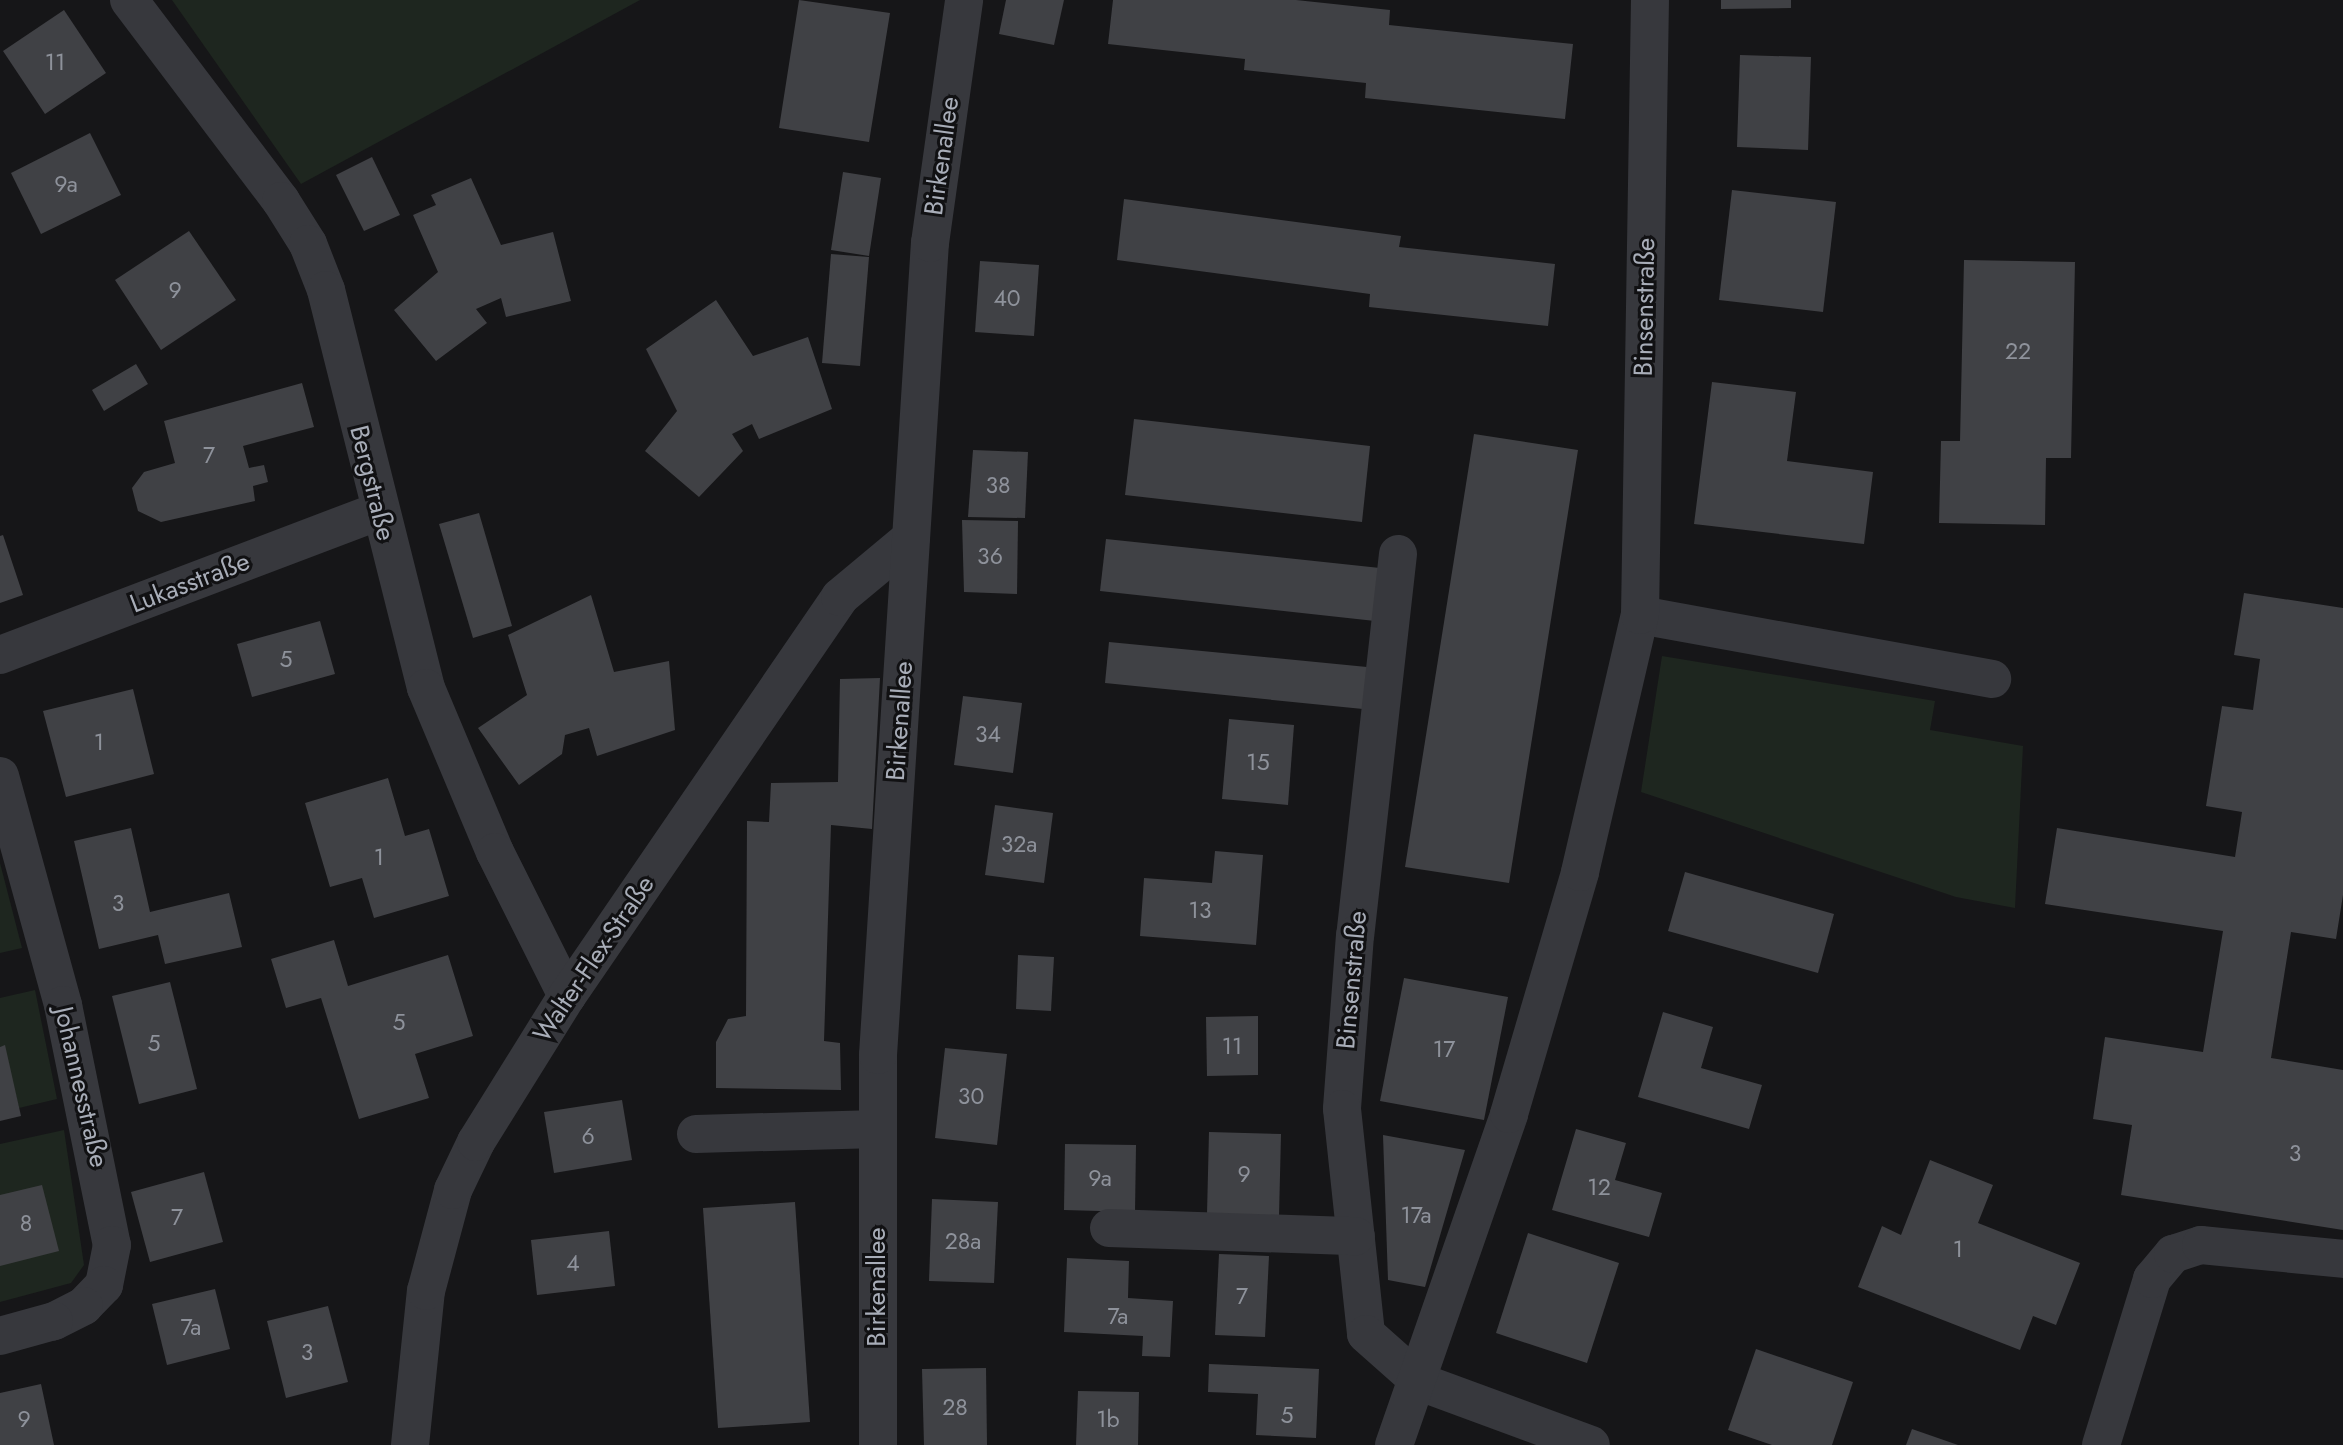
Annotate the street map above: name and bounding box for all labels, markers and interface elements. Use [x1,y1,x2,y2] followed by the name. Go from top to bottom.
[45,48,65,76] house number: 11
[918,95,966,217] street label: Birkenallee
[54,170,78,198] house number: 9a
[1628,237,1662,377] street label: Binsenstraße
[168,276,182,304] house number: 9
[993,284,1021,312] house number: 40
[2005,337,2031,365] house number: 22
[343,422,401,544] street label: Bergstraße
[203,441,215,469] house number: 7
[985,471,1011,499] house number: 38
[977,542,1003,570] house number: 36
[126,546,254,620] street label: Lukasstraße
[280,645,292,673] house number: 5
[880,660,920,782] street label: Birkenallee
[975,720,1001,748] house number: 34
[94,728,104,756] house number: 1
[1246,748,1270,776] house number: 15
[1001,830,1037,858] house number: 32a
[374,843,384,871] house number: 1
[527,870,661,1048] street label: Walter-Flex-Straße
[112,889,124,917] house number: 3
[1189,896,1211,924] house number: 13
[1330,910,1374,1050] street label: Binsenstraße
[47,1004,115,1170] street label: Johannesstraße
[393,1008,405,1036] house number: 5
[148,1029,160,1057] house number: 5
[1222,1032,1242,1060] house number: 11
[1433,1035,1455,1063] house number: 17
[958,1082,984,1110] house number: 30
[581,1122,595,1150] house number: 6
[2289,1139,2301,1167] house number: 3
[1237,1160,1251,1188] house number: 9
[1088,1164,1112,1192] house number: 9a
[1587,1173,1611,1201] house number: 12
[1400,1201,1432,1229] house number: 17a
[171,1203,183,1231] house number: 7
[20,1209,32,1237] house number: 8
[861,1227,893,1347] street label: Birkenallee
[945,1227,981,1255] house number: 28a
[1953,1235,1963,1263] house number: 1
[566,1249,580,1277] house number: 4
[1236,1282,1248,1310] house number: 7
[1108,1302,1128,1330] house number: 7a
[181,1313,201,1341] house number: 7a
[301,1338,313,1366] house number: 3
[942,1393,968,1421] house number: 28
[1281,1401,1293,1429] house number: 5
[17,1405,31,1433] house number: 9
[1096,1405,1120,1433] house number: 1b

